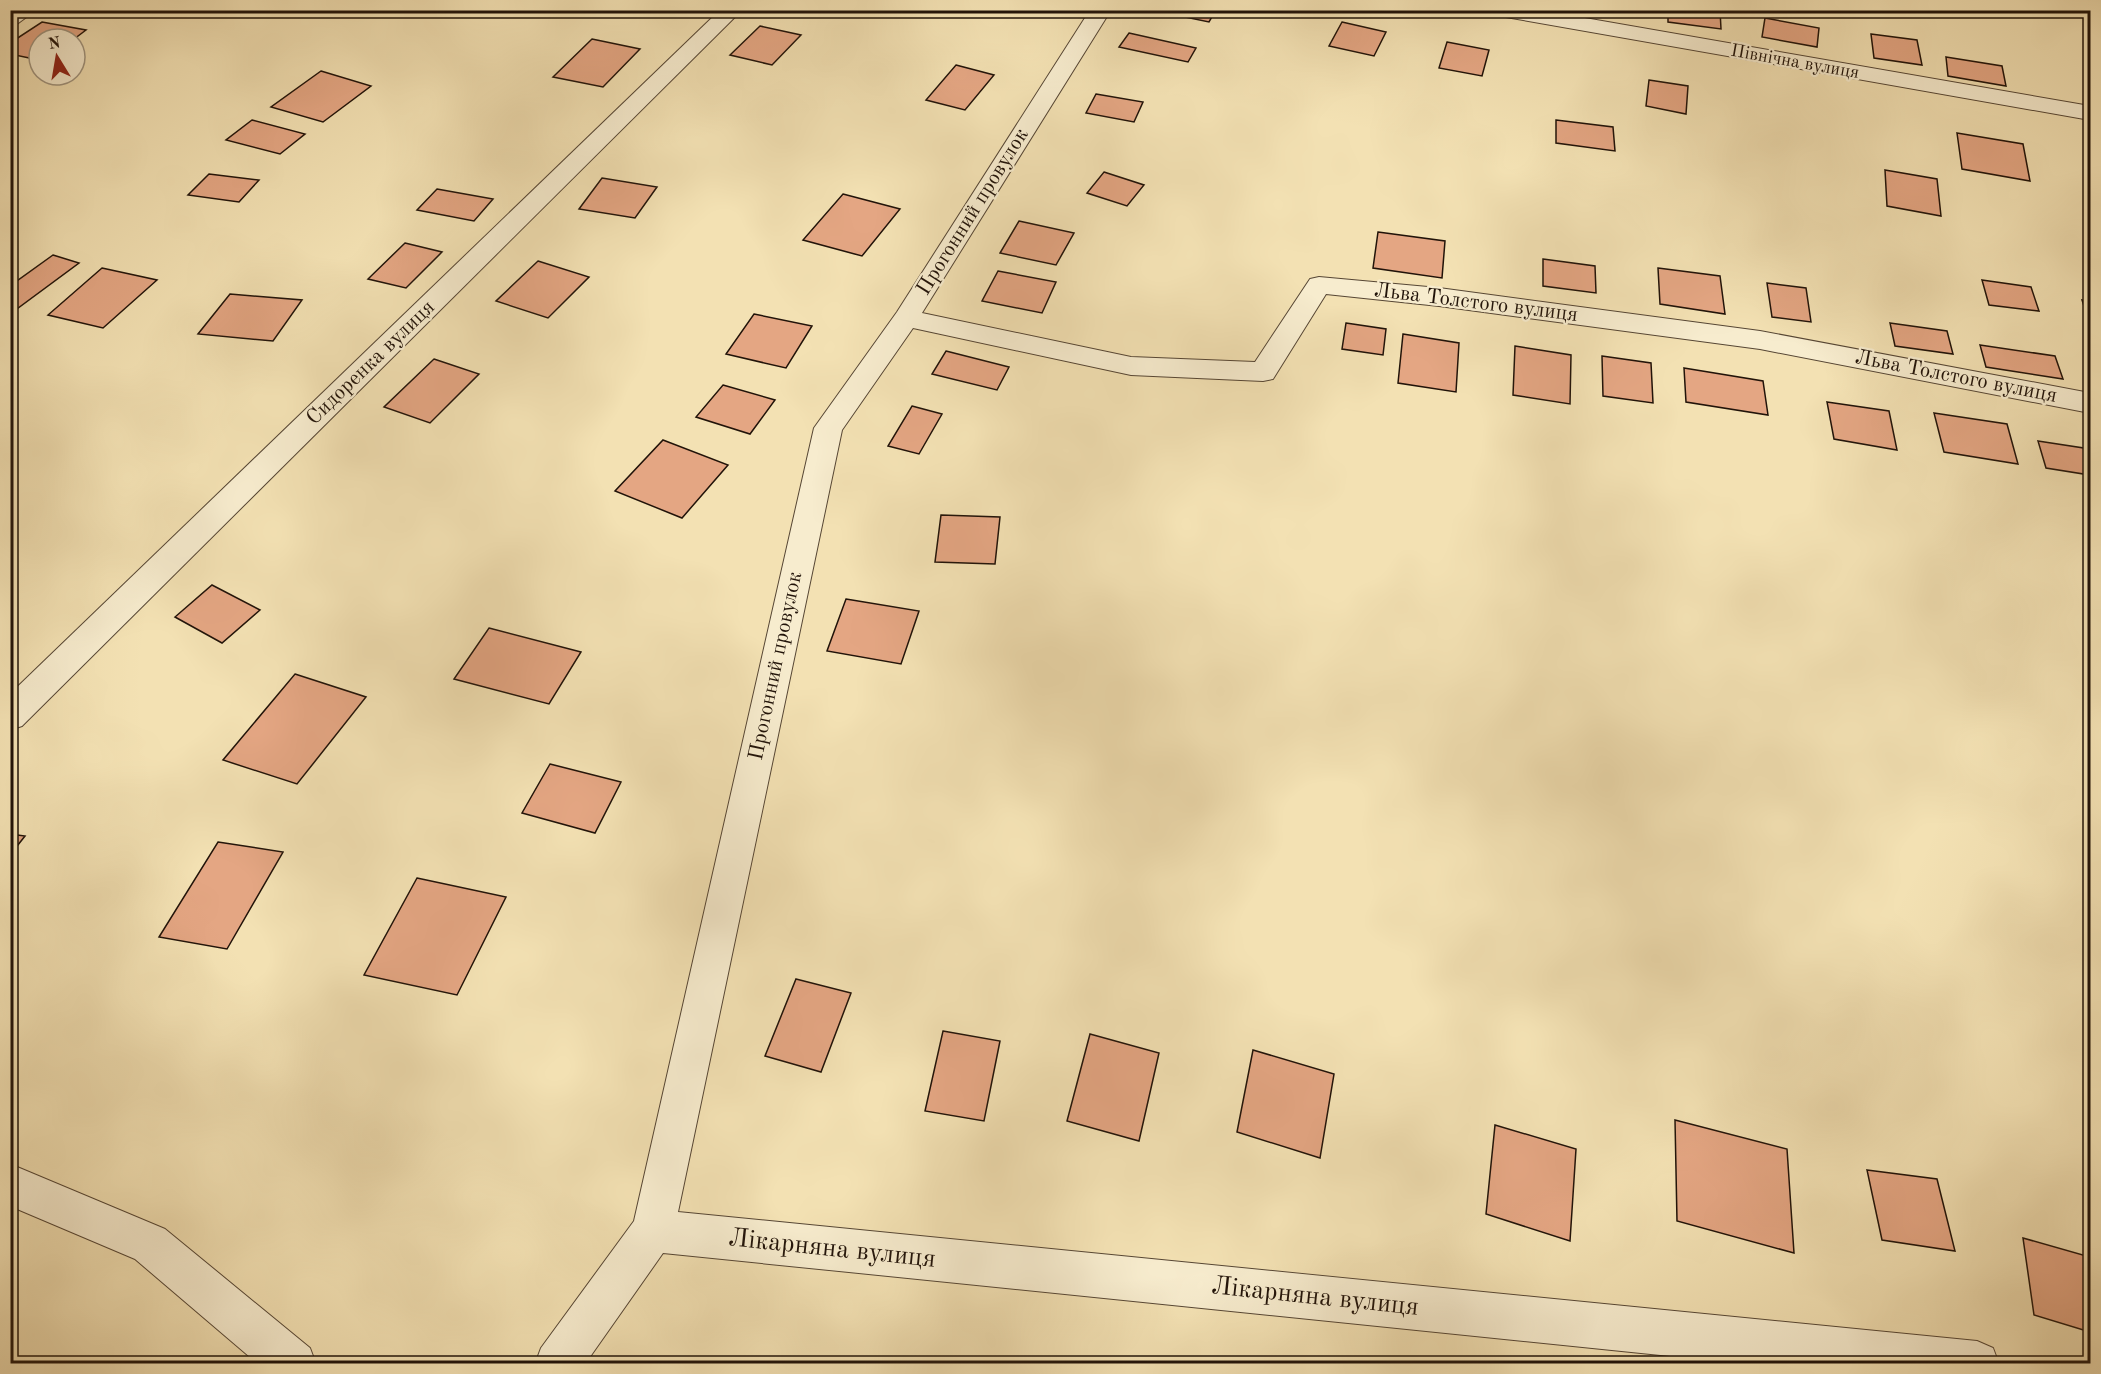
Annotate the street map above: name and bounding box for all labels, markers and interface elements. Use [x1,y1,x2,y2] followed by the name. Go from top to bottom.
[27,27,87,87] north arrow
[47,35,63,53] text: N
[1729,42,1861,82] street label: Північна вулиця
[913,125,1033,299] street label: Прогонний провулок
[1373,280,1579,326] street label: Льва Толстого вулиця
[303,297,439,429] street label: Сидоренка вулиця
[1853,347,2059,407] street label: Льва Толстого вулиця
[746,569,806,762] street label: Прогонний провулок
[727,1225,937,1273] street label: Лікарняна вулиця
[1210,1273,1420,1321] street label: Лікарняна вулиця

